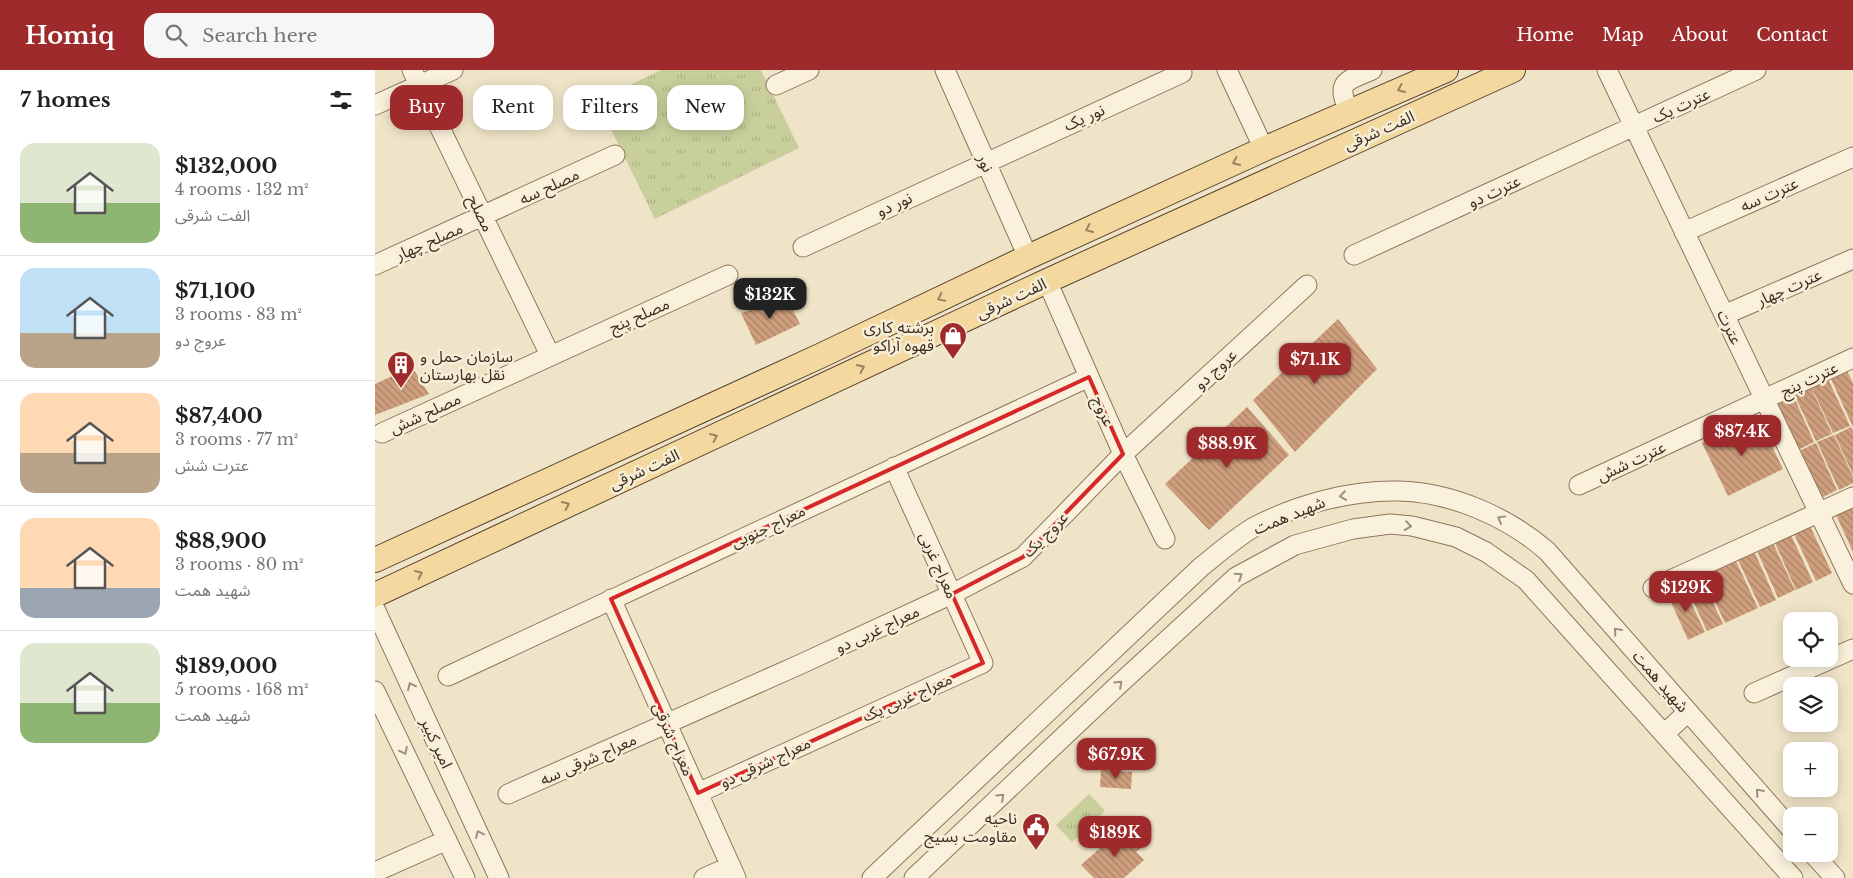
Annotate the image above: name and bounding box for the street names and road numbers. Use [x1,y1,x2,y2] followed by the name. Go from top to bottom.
[1649,83,1713,127] street label: عترت یک
[1060,99,1108,135] street label: نور یک
[1341,106,1417,154] street label: الفت شرقی
[973,150,999,175] street label: نور
[516,163,583,211] street label: مصلح سه
[1465,170,1523,212] street label: عترت دو
[1737,172,1801,216] street label: عترت سه
[873,187,915,221] street label: نور دو
[461,191,498,236] street label: مصلح
[391,217,467,268] street label: مصلح چهار
[1753,264,1825,312] street label: عترت چهار
[973,273,1049,323] street label: الفت شرقی
[606,293,674,340] street label: مصلح پنج
[1713,306,1747,348] street label: عترت
[1189,344,1243,396] street label: عروج دو
[1777,357,1842,404] street label: عترت پنج
[386,388,465,441] street label: مصلح شش
[1086,392,1120,431] street label: عروج
[1593,436,1669,486] street label: عترت شش
[606,444,682,494] street label: الفت شرقی
[1250,492,1328,538] street label: شهید همت
[728,500,810,555] street label: معراج جنوبی
[1018,507,1074,563] street label: عروج یک
[913,528,963,603] street label: معراج غربی
[832,601,924,660] street label: معراج غربی دو
[1629,646,1693,716] street label: شهید همت
[859,668,956,728] street label: معراج غربی یک
[646,699,699,780] street label: معراج شرقی
[416,714,457,771] street label: امیر کبیر
[537,729,641,792] street label: معراج شرقی سه
[716,732,815,794] street label: معراج شرقی دو

